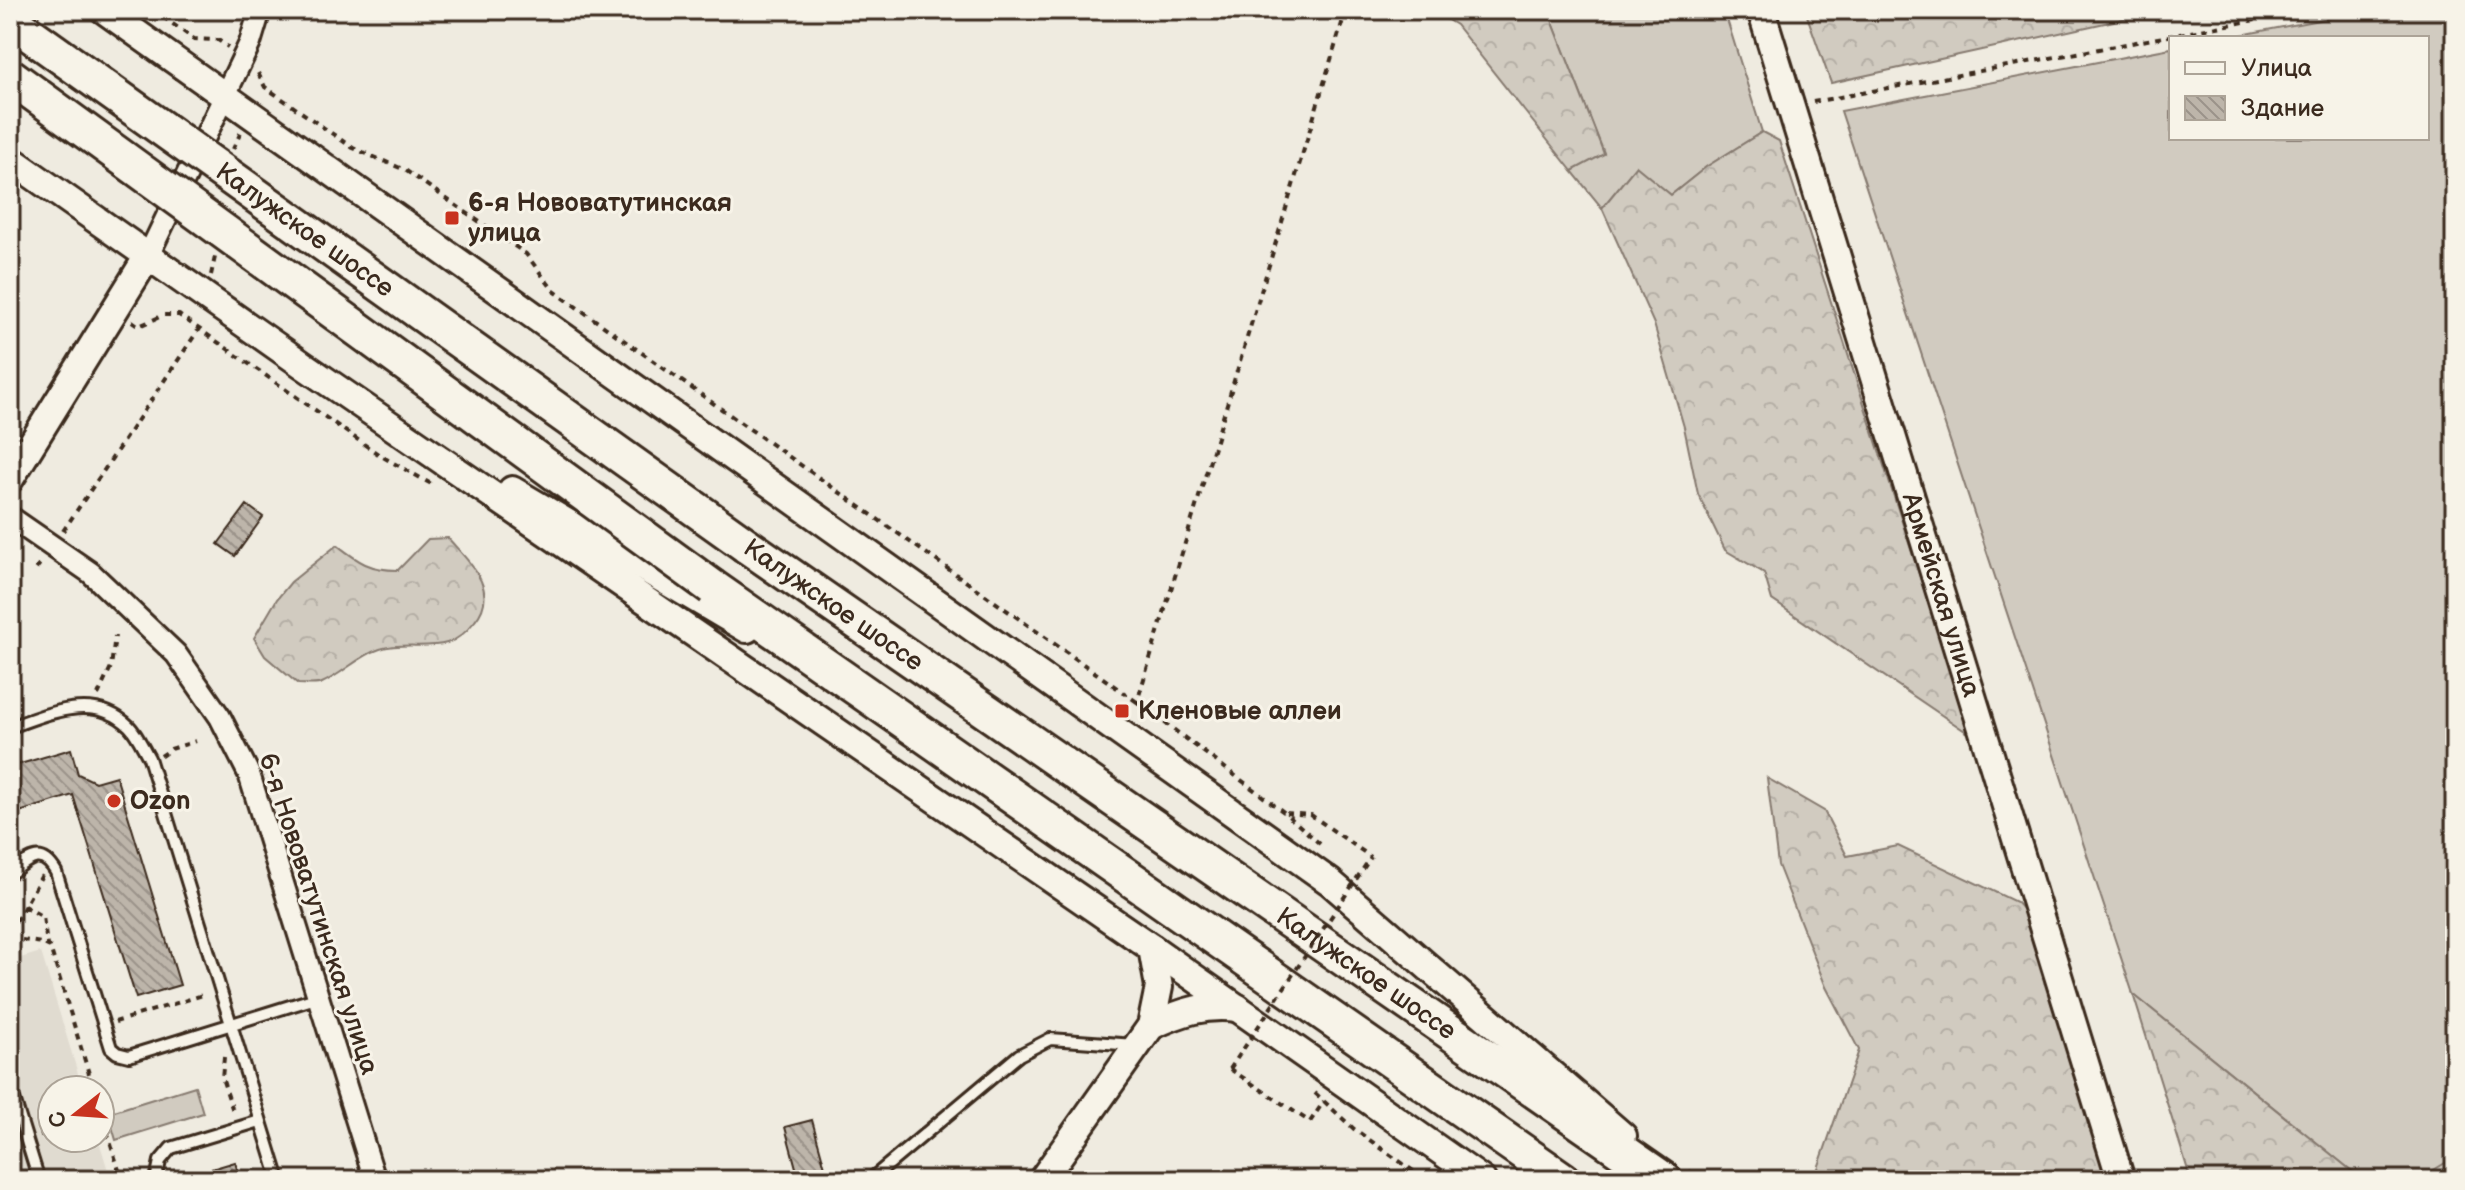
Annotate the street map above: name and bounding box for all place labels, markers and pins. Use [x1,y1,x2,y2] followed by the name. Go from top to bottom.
[468,188,732,249] place label: 6-я Нововатутинская улица
[443,209,461,227] marker: 6-я Нововатутинская улица
[1138,696,1342,727] place label: Кленовые аллеи
[1113,702,1131,720] marker: Кленовые аллеи
[130,786,191,817] place label: Ozon
[105,792,123,810] marker: Ozon

